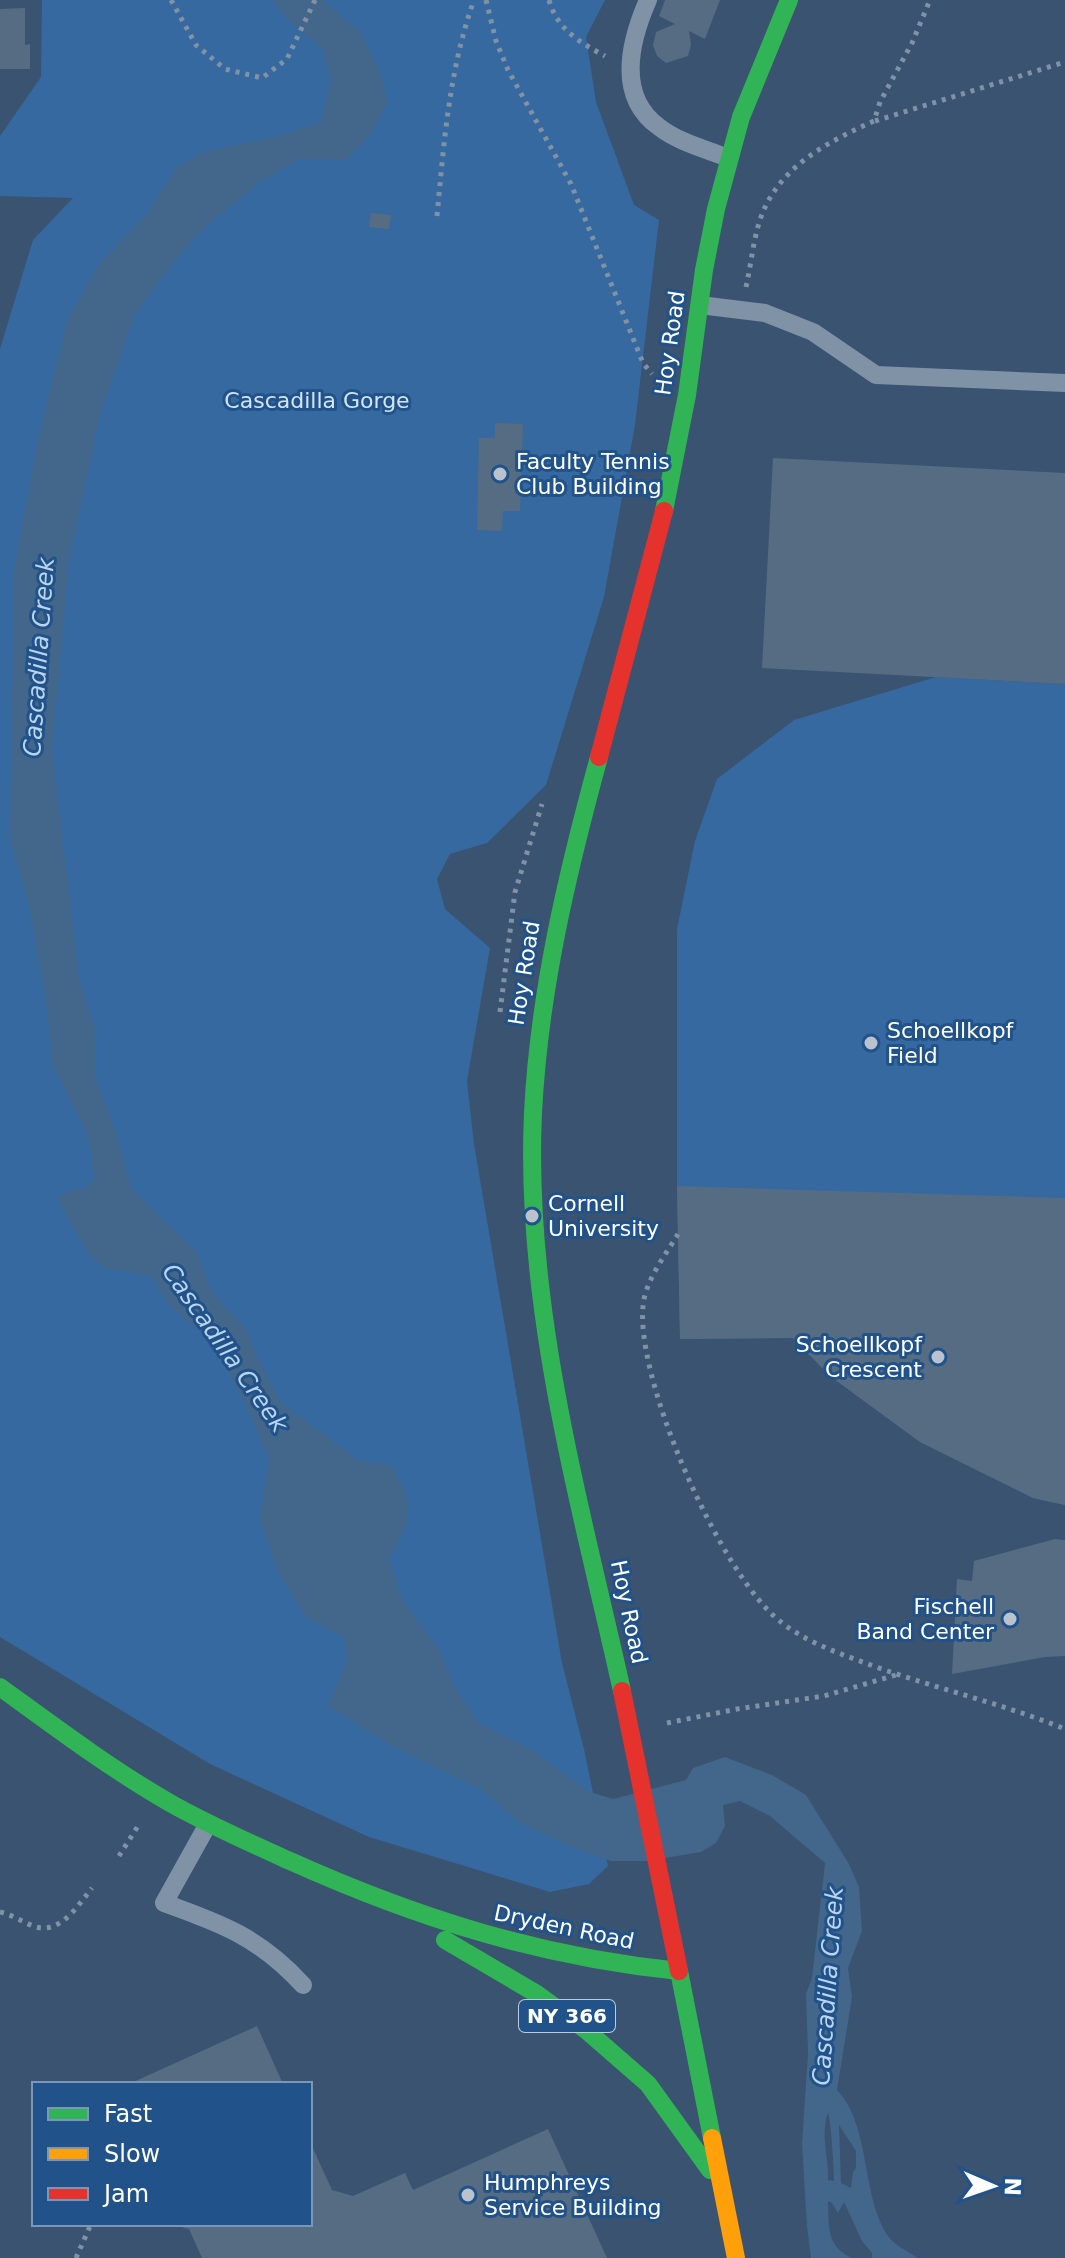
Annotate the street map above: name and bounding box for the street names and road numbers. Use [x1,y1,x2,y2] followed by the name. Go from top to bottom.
[650,289,690,397] street label: Hoy Road
[503,919,545,1027] street label: Hoy Road
[606,1558,652,1666] street label: Hoy Road
[492,1900,636,1954] street label: Dryden Road
[519,2000,615,2032] road number: NY 366

